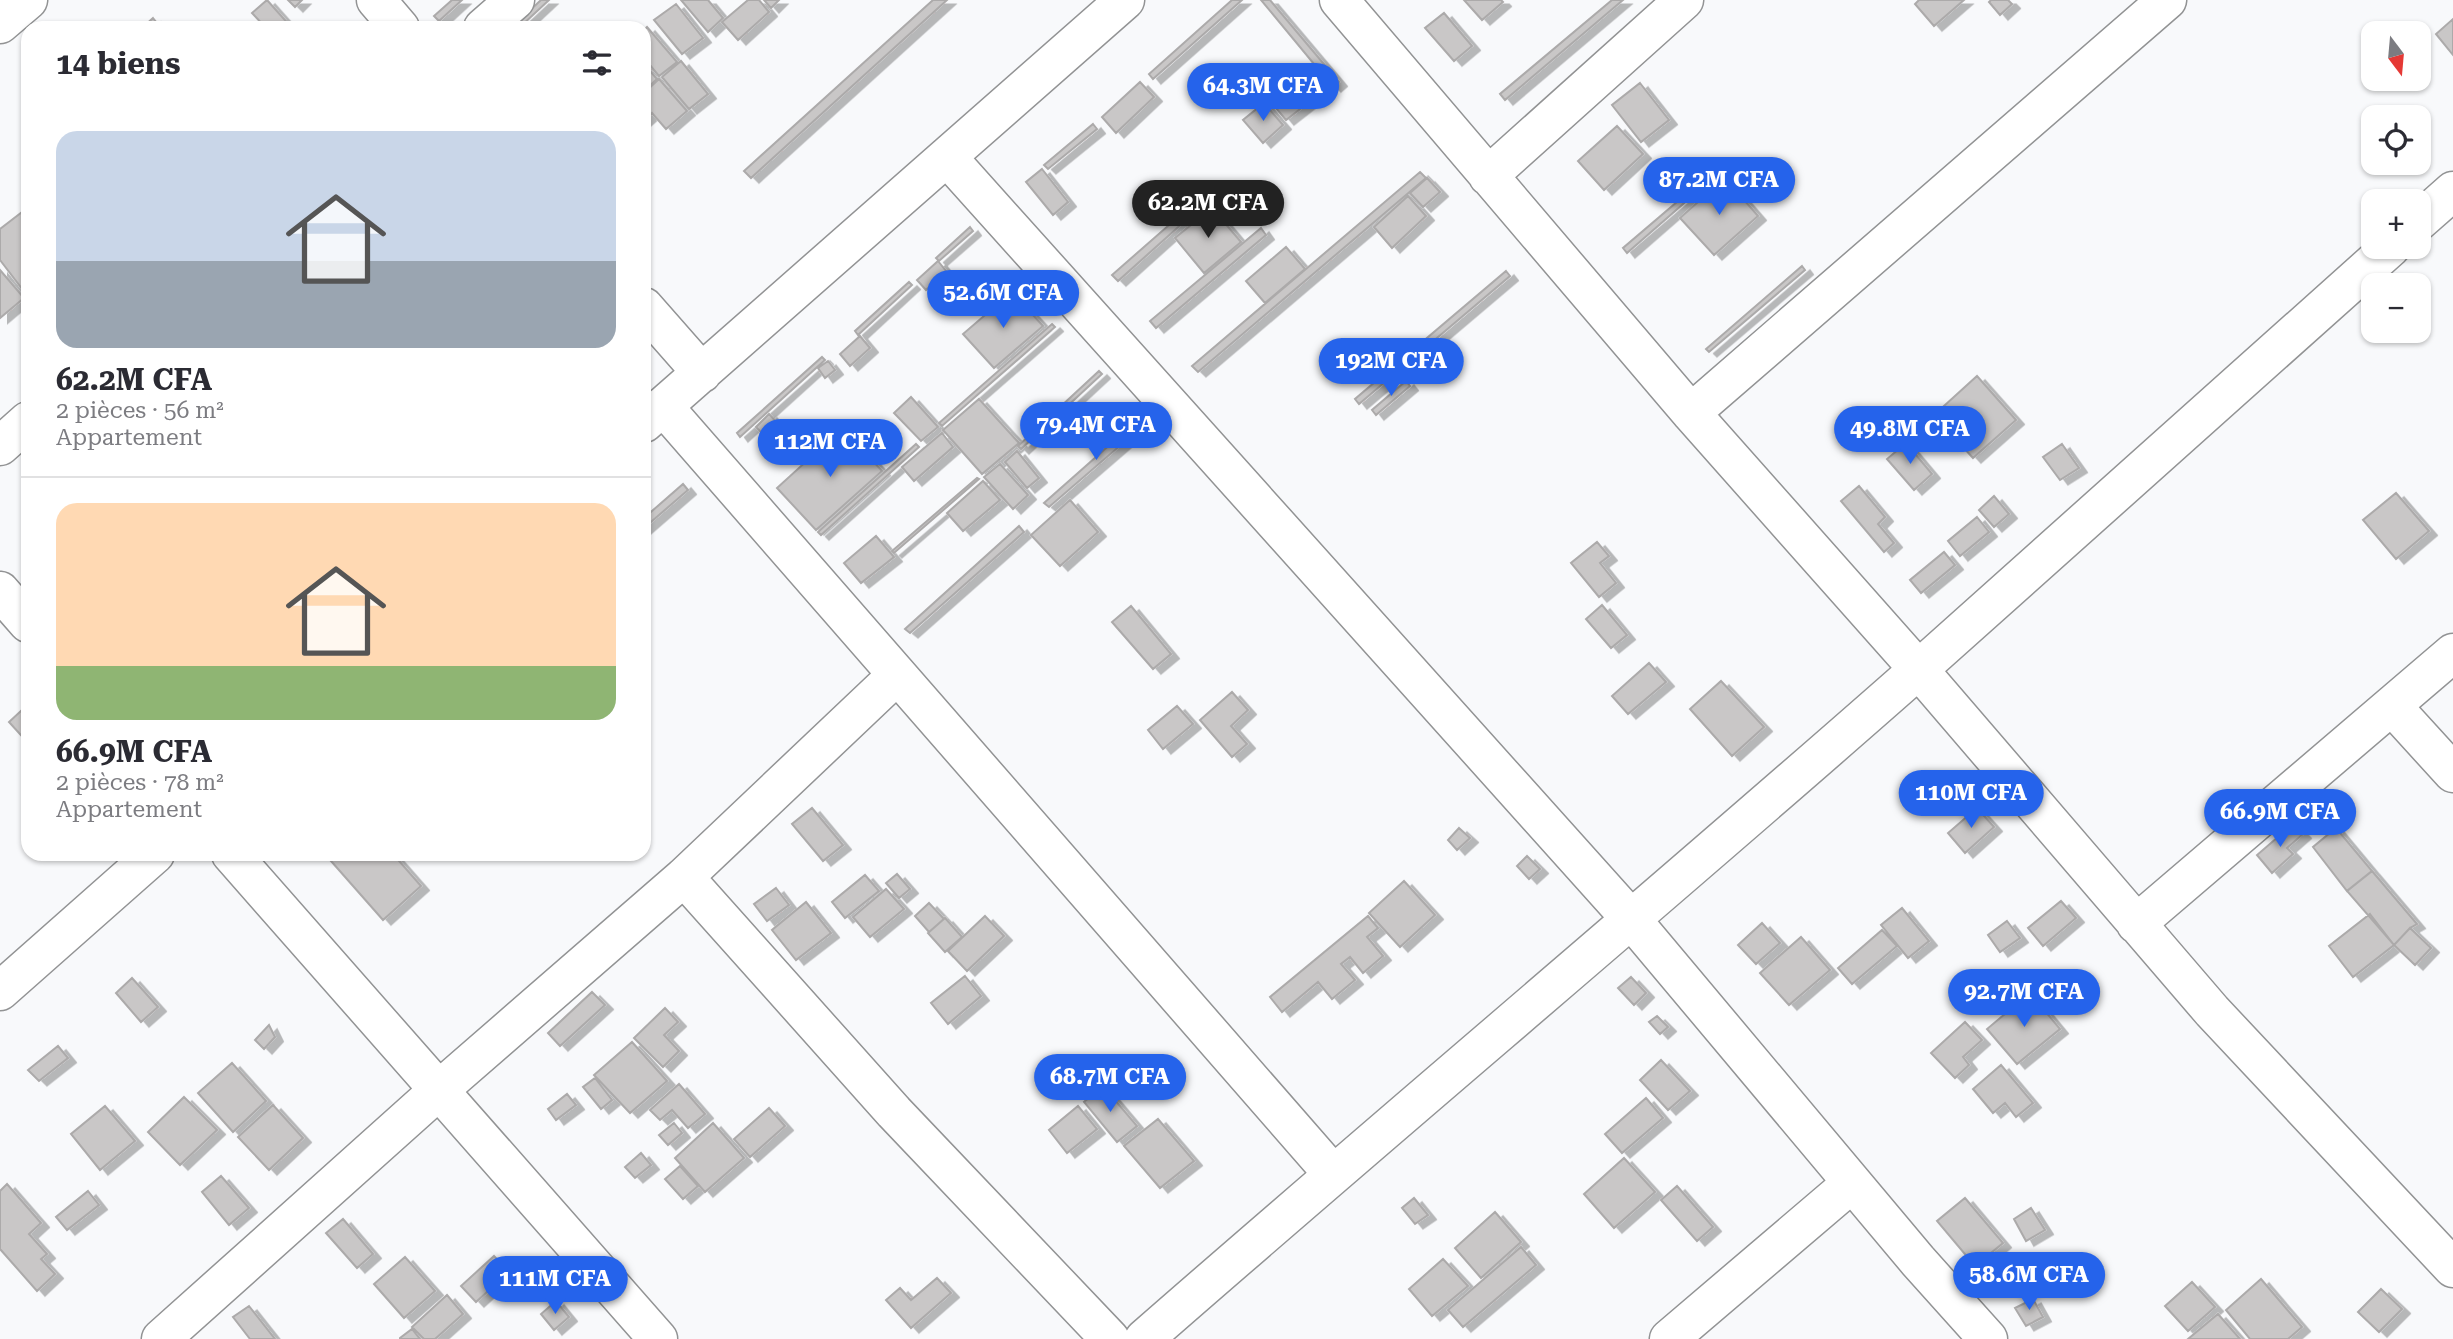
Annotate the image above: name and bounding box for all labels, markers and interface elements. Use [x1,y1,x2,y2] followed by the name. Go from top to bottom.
[2361,21,2431,91] north arrow
[2361,21,2431,343] map controls
[578,44,616,82] icon: filters
[56,46,180,81] text: 14 biens
[1183,64,1343,123] pin: 64.3M CFA
[1203,72,1323,99] text: 64.3M CFA
[2361,105,2431,175] button: locate
[1639,158,1799,217] pin: 87.2M CFA
[1659,166,1779,193] text: 87.2M CFA
[273,176,399,302] icon: home
[1128,180,1288,240] pin: 62.2M CFA
[1148,189,1268,216] text: 62.2M CFA
[2361,189,2431,259] button: +
[923,270,1083,330] pin: 52.6M CFA
[2361,273,2431,343] button: −
[943,279,1063,306] text: 52.6M CFA
[1319,338,1463,398] pin: 192M CFA
[1335,347,1447,374] text: 192M CFA
[56,362,212,397] text: 62.2M CFA
[56,397,224,424] text: 2 pièces · 56 m²
[1016,402,1176,462] pin: 79.4M CFA
[1830,406,1990,466] pin: 49.8M CFA
[1036,411,1156,438] text: 79.4M CFA
[1850,415,1970,442] text: 49.8M CFA
[758,420,902,479] pin: 112M CFA
[56,424,202,451] text: Appartement
[774,428,886,455] text: 112M CFA
[273,548,399,674] icon: home
[56,734,212,769] text: 66.9M CFA
[56,769,224,796] text: 2 pièces · 78 m²
[1899,770,2043,830] pin: 110M CFA
[1915,779,2027,806] text: 110M CFA
[2200,790,2360,849] pin: 66.9M CFA
[56,796,202,823] text: Appartement
[2220,798,2340,825] text: 66.9M CFA
[1944,970,2104,1029] pin: 92.7M CFA
[1964,978,2084,1005] text: 92.7M CFA
[1030,1054,1190,1114] pin: 68.7M CFA
[1050,1063,1170,1090] text: 68.7M CFA
[1949,1252,2109,1312] pin: 58.6M CFA
[483,1256,627,1316] pin: 111M CFA
[1969,1261,2089,1288] text: 58.6M CFA
[499,1265,611,1292] text: 111M CFA

